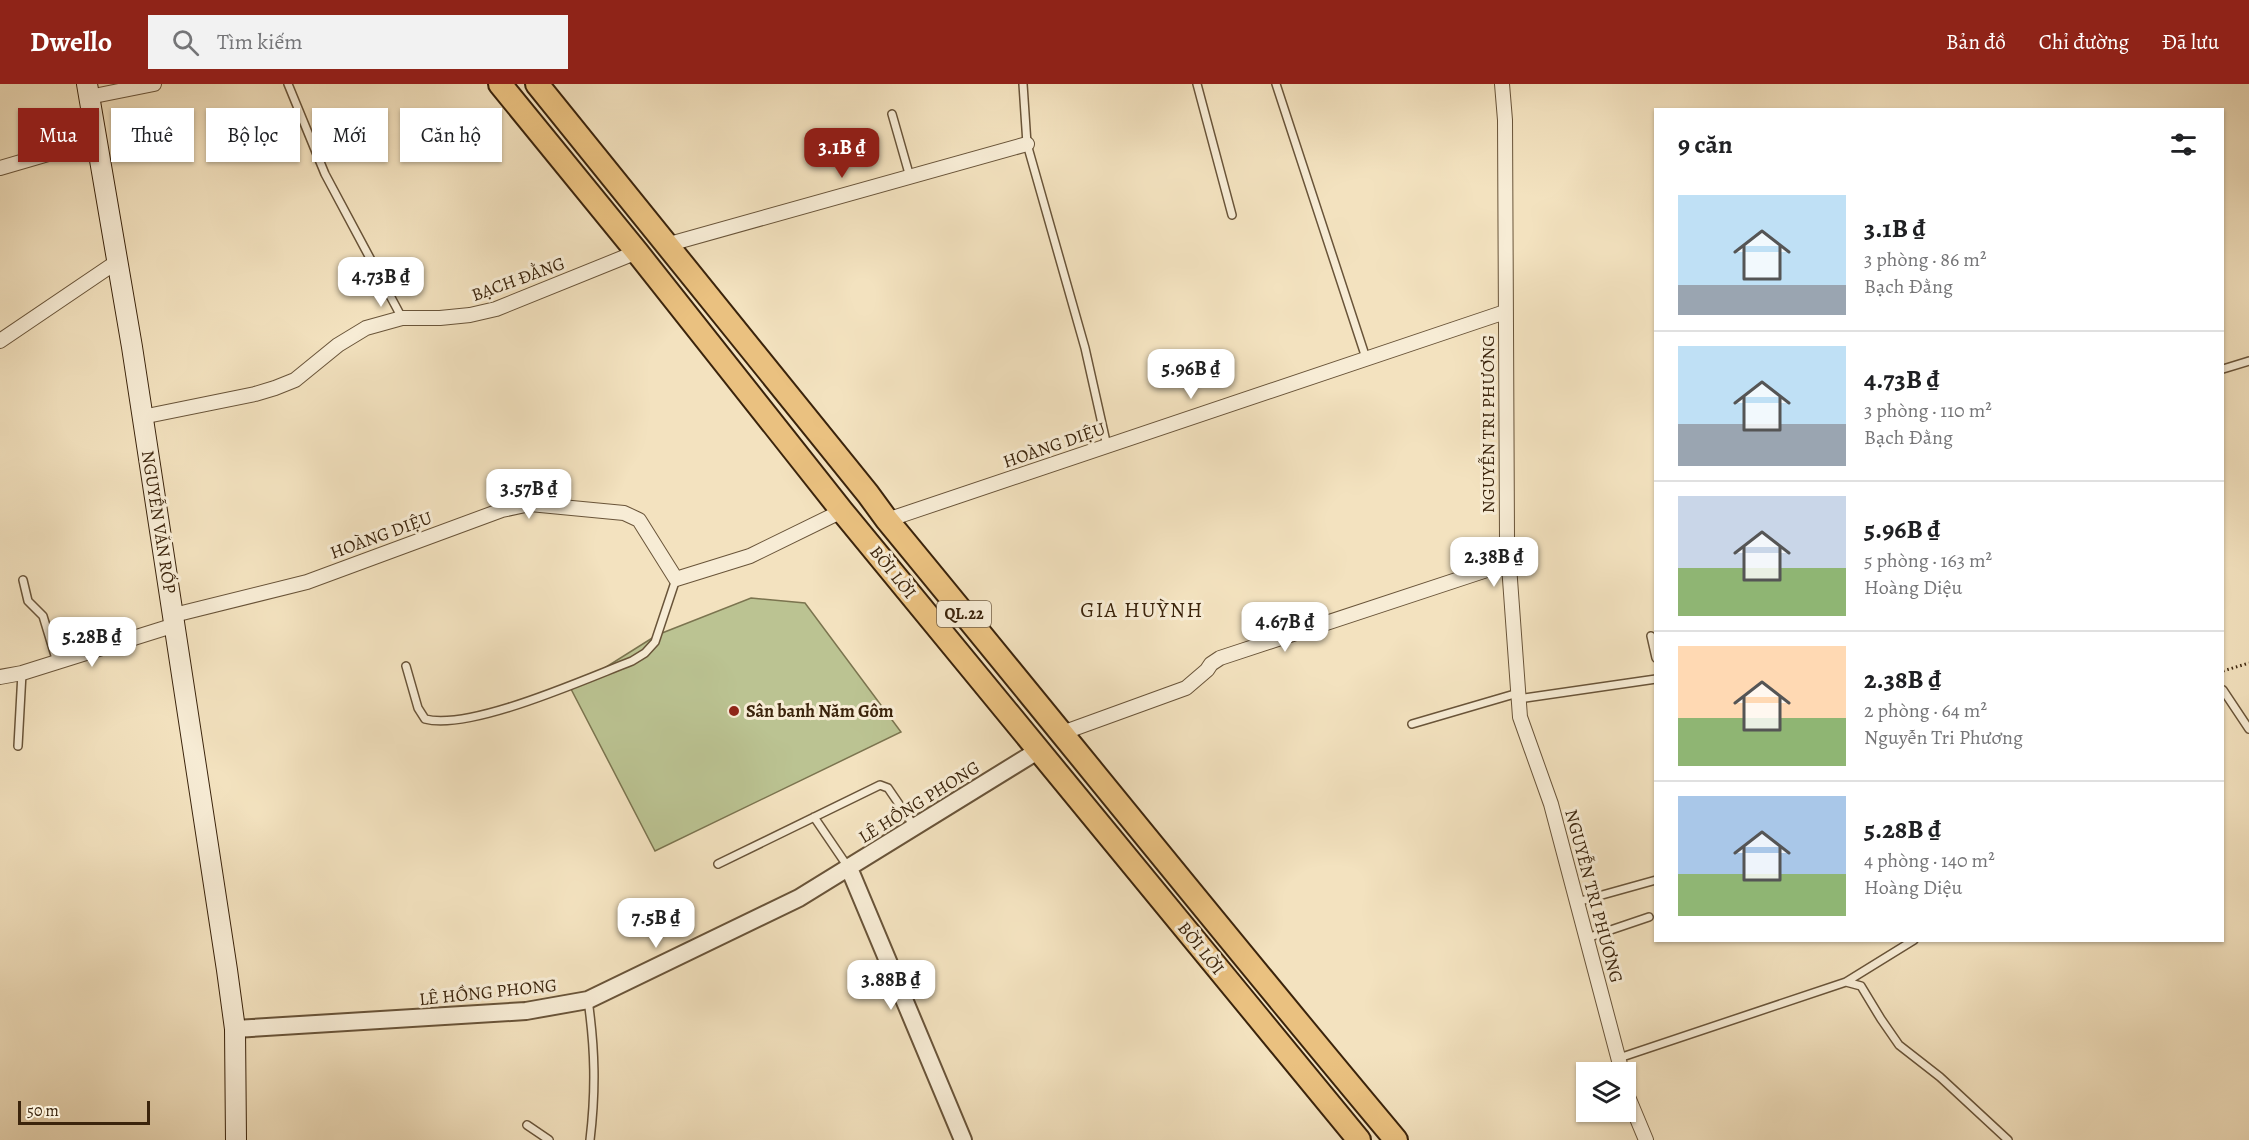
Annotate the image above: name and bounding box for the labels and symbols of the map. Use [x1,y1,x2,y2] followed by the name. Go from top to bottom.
[793,128,891,179] pin: 3.1B ₫
[468,251,568,307] street label: BẠCH ĐẰNG
[326,257,436,308] pin: 4.73B ₫
[1476,335,1500,513] street label: NGUYỄN TRI PHƯƠNG
[1136,349,1246,400] pin: 5.96B ₫
[1000,416,1108,474] street label: HOÀNG DIỆU
[136,449,182,595] street label: NGUYỄN VĂN RỐP
[474,469,584,520] pin: 3.57B ₫
[327,505,435,565] street label: HOÀNG DIỆU
[1439,537,1549,588] pin: 2.38B ₫
[864,540,922,604] street label: BỜI LỜI
[1080,596,1204,624] district label: GIA HUỲNH
[937,601,991,627] road number: QL.22
[1230,602,1340,653] pin: 4.67B ₫
[37,617,147,668] pin: 5.28B ₫
[746,699,894,723] place label: Sân banh Năm Gôm
[727,704,741,718] marker: Sân banh Năm Gôm
[854,755,984,849] street label: LÊ HỒNG PHONG
[1559,807,1629,985] street label: NGUYỄN TRI PHƯƠNG
[607,898,705,949] pin: 7.5B ₫
[1172,916,1230,980] street label: BỜI LỜI
[836,960,946,1011] pin: 3.88B ₫
[418,973,558,1011] street label: LÊ HỒNG PHONG
[18,1098,150,1126] scale bar

